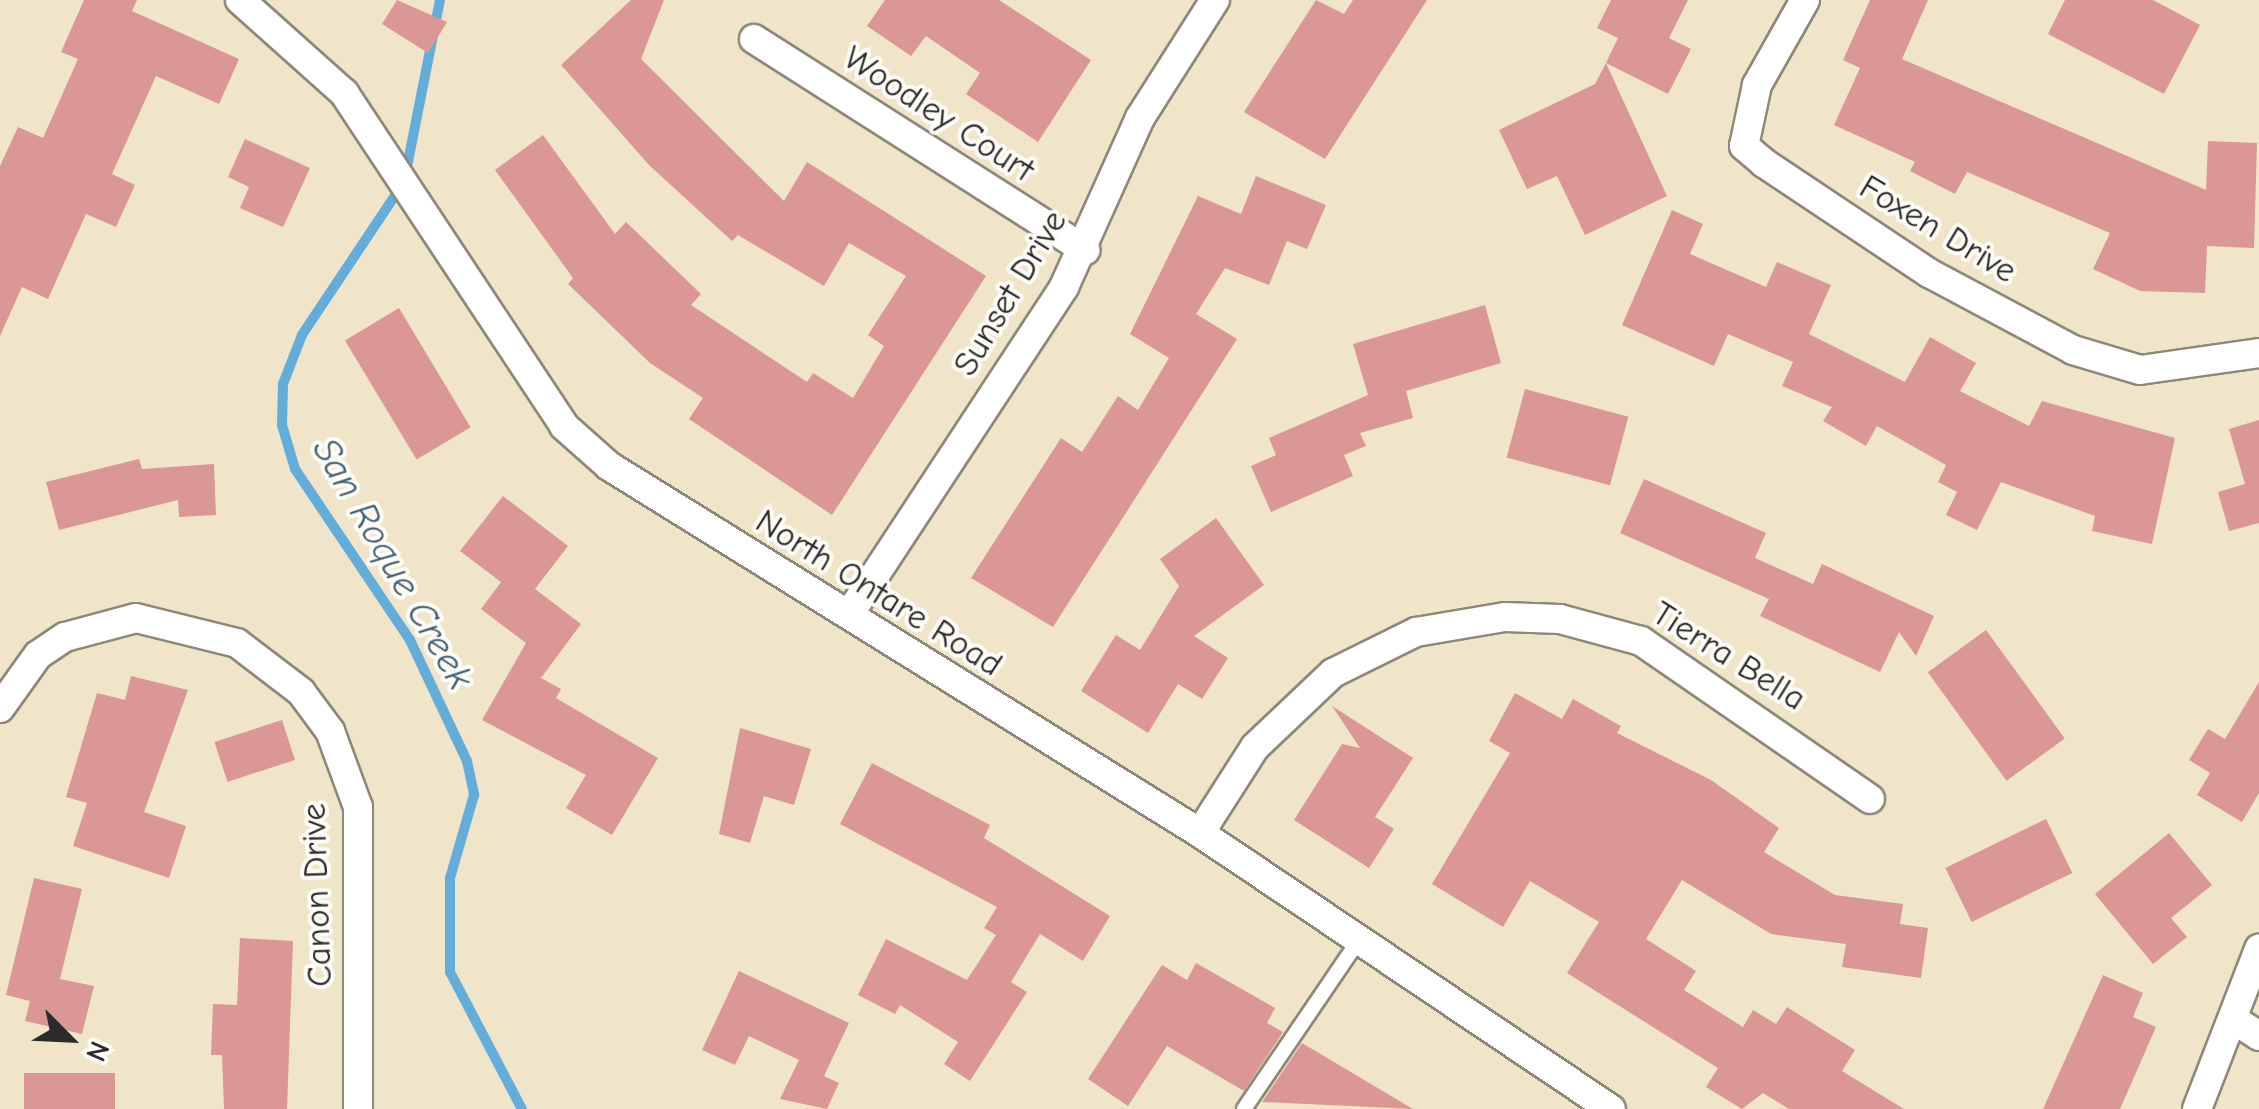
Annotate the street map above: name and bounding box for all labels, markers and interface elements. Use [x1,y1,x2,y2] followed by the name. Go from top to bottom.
[836,37,1042,191] street label: Woodley Court
[1852,166,2024,292] street label: Foxen Drive
[944,203,1076,383] street label: Sunset Drive
[302,430,482,698] water label: San Roque Creek
[748,500,1010,686] street label: North Ontare Road
[1644,592,1814,720] street label: Tierra Bella
[293,802,341,988] street label: Canon Drive
[20,989,120,1089] north arrow
[79,1036,116,1066] text: N

